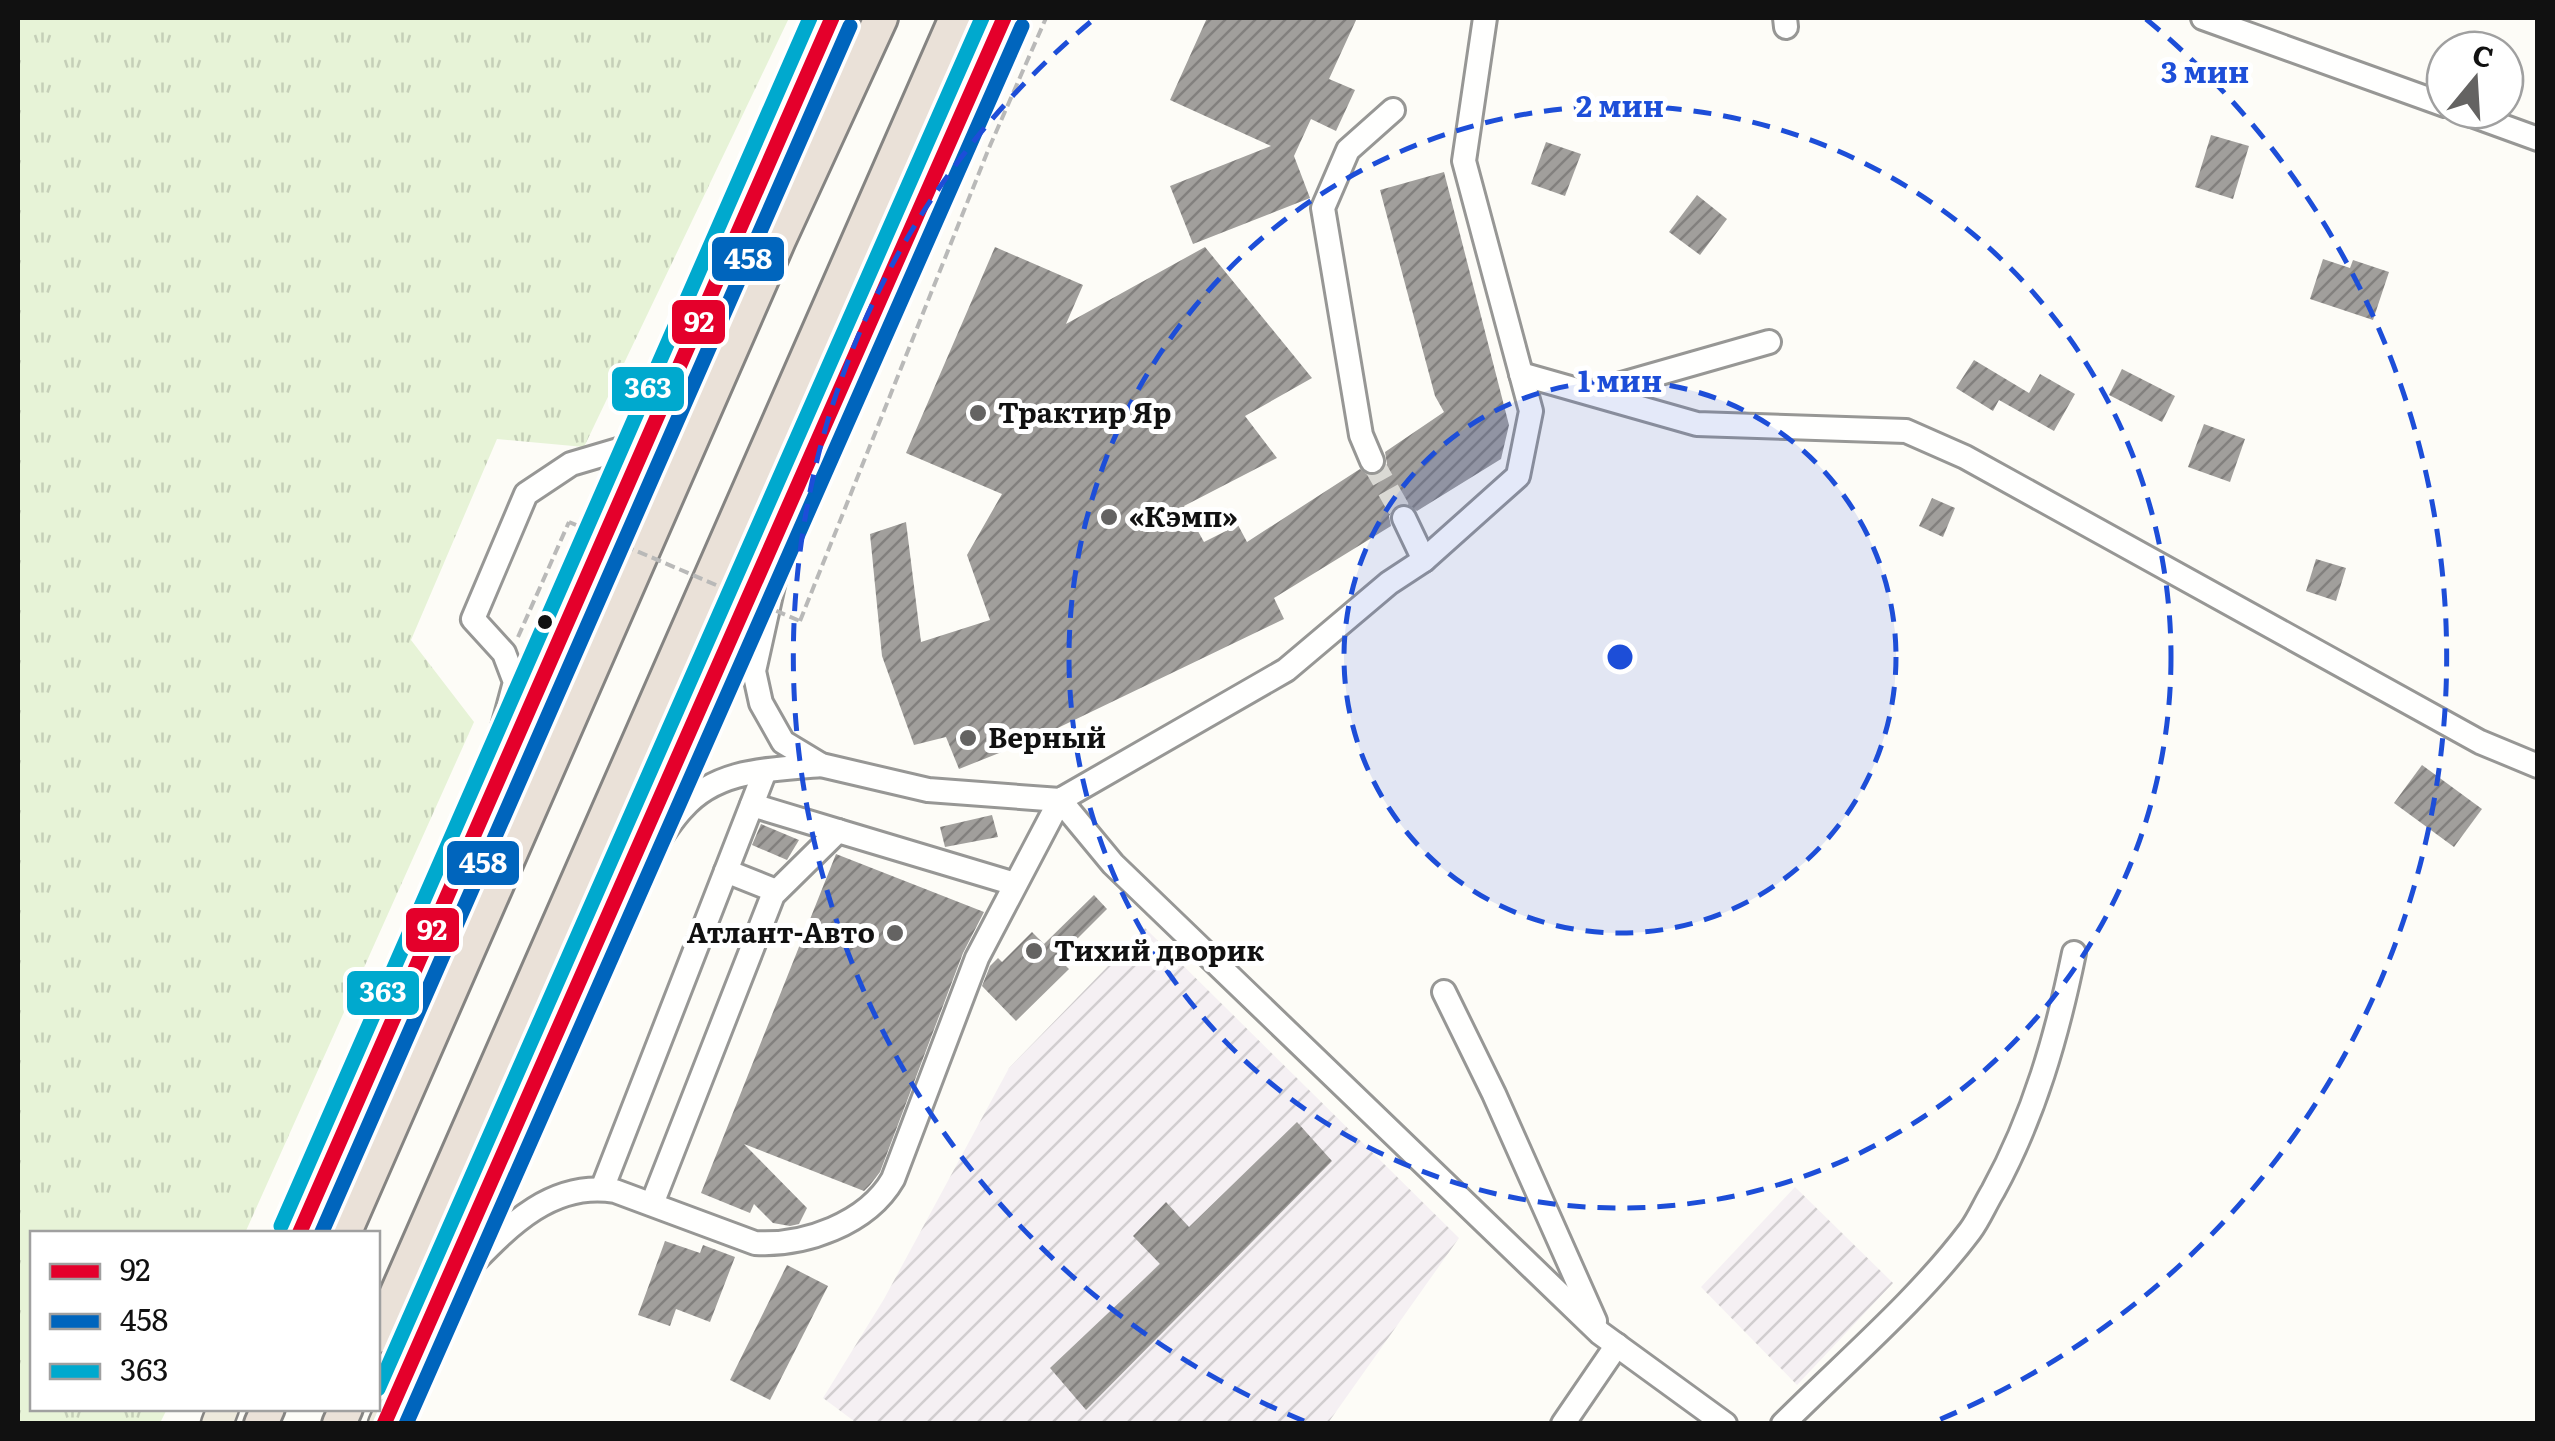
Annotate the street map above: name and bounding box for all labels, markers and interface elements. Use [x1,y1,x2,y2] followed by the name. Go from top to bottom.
[2425,30,2525,130] north arrow
[2467,31,2499,77] text: С
[2161,48,2249,92] text: 3 мин
[1576,82,1664,126] text: 2 мин
[710,235,786,283] line badge: 458
[724,236,772,278] text: 458
[670,298,727,346] line badge: 92
[684,299,714,341] text: 92
[1578,357,1662,401] text: 1 мин
[610,365,686,413] line badge: 363
[624,365,672,407] text: 363
[998,390,1171,432] place label: Трактир Яр
[967,402,989,424] marker: Трактир Яр
[1129,494,1238,536] place label: «Кэмп»
[1098,506,1120,528] marker: «Кэмп»
[535,612,555,632] unlabelled marker
[1602,639,1638,675] centre of rings
[988,715,1106,757] place label: Верный
[957,727,979,749] marker: Верный
[445,839,521,887] line badge: 458
[459,840,507,882] text: 458
[404,906,461,954] line badge: 92
[417,907,447,949] text: 92
[687,910,875,952] place label: Атлант-Авто
[884,922,906,944] marker: Атлант-Авто
[1054,928,1264,970] place label: Тихий дворик
[1023,940,1045,962] marker: Тихий дворик
[345,969,421,1017] line badge: 363
[359,969,407,1011] text: 363
[30,1231,380,1411] legend
[120,1246,150,1290] text: 92
[120,1296,168,1340] text: 458
[120,1346,169,1390] text: 363

